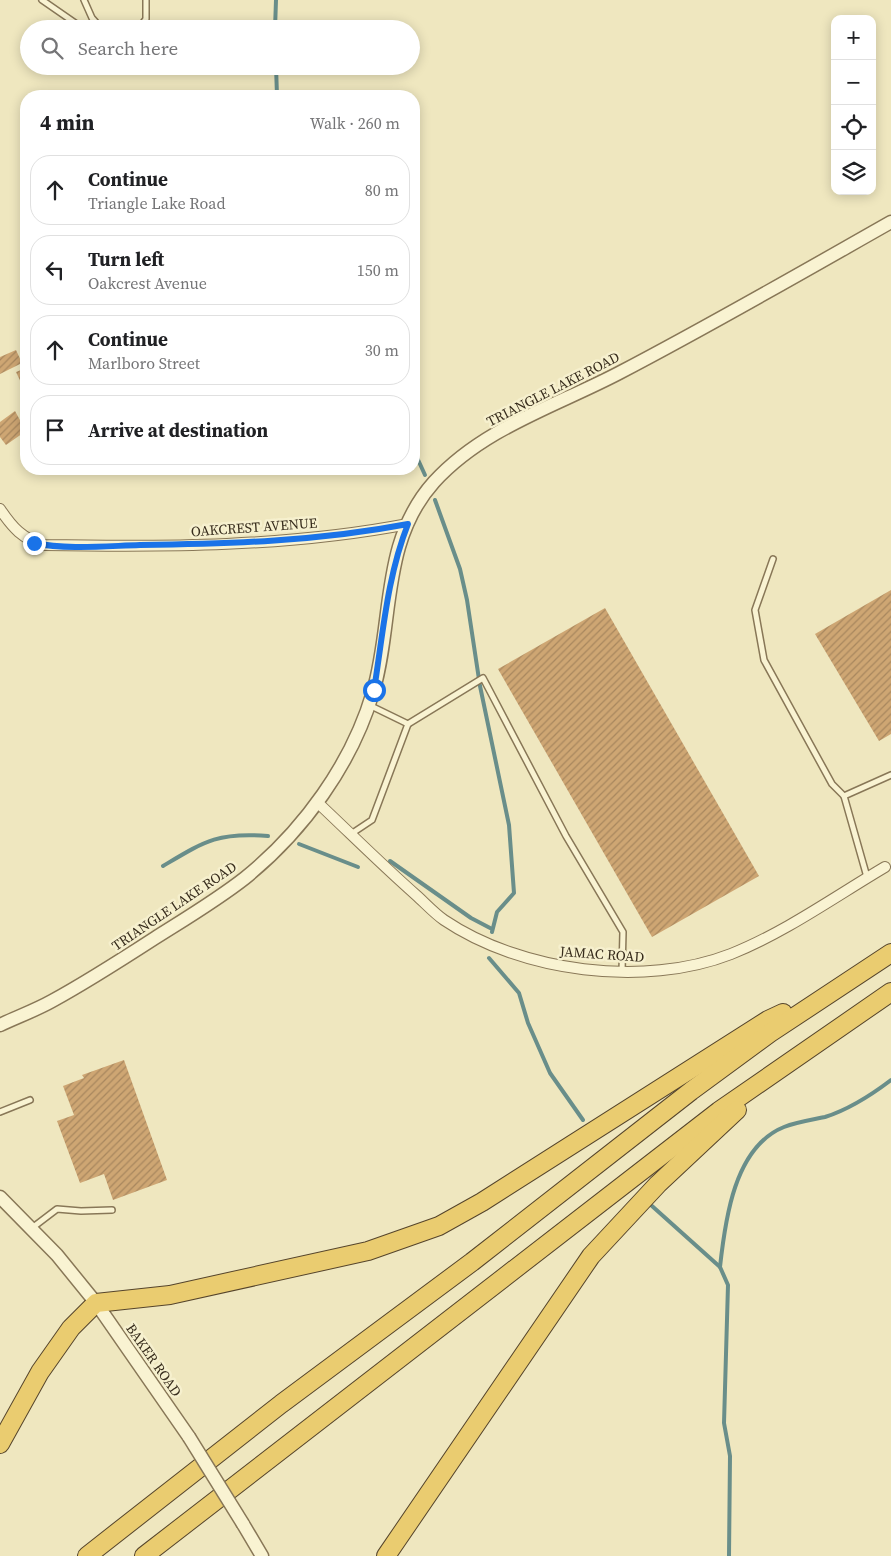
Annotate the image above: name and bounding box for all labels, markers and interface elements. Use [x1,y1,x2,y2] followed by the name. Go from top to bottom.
[831,15,876,195] map controls
[831,15,876,60] button: +
[20,20,420,75] search box
[38,34,66,62] icon: search
[78,35,178,61] text: Search here
[831,60,876,105] button: −
[831,105,876,150] button: locate
[40,108,95,137] text: 4 min
[310,112,400,134] text: Walk · 260 m
[831,150,876,195] button: layers
[88,166,168,192] text: Continue
[41,176,69,204] icon: ahead
[365,179,399,201] text: 80 m
[88,192,226,214] text: Triangle Lake Road
[88,246,164,272] text: Turn left
[41,256,69,284] icon: left
[357,259,399,281] text: 150 m
[88,272,207,294] text: Oakcrest Avenue
[88,326,168,352] text: Continue
[41,336,69,364] icon: ahead
[365,339,399,361] text: 30 m
[483,347,623,431] street label: TRIANGLE LAKE ROAD
[88,352,200,374] text: Marlboro Street
[41,416,69,444] icon: arrive
[88,417,268,443] text: Arrive at destination
[190,513,318,541] street label: OAKCREST AVENUE
[23,532,46,555] route end
[363,679,386,702] route start
[107,857,241,955] street label: TRIANGLE LAKE ROAD
[558,941,645,967] street label: JAMAC ROAD
[121,1319,187,1401] street label: BAKER ROAD

